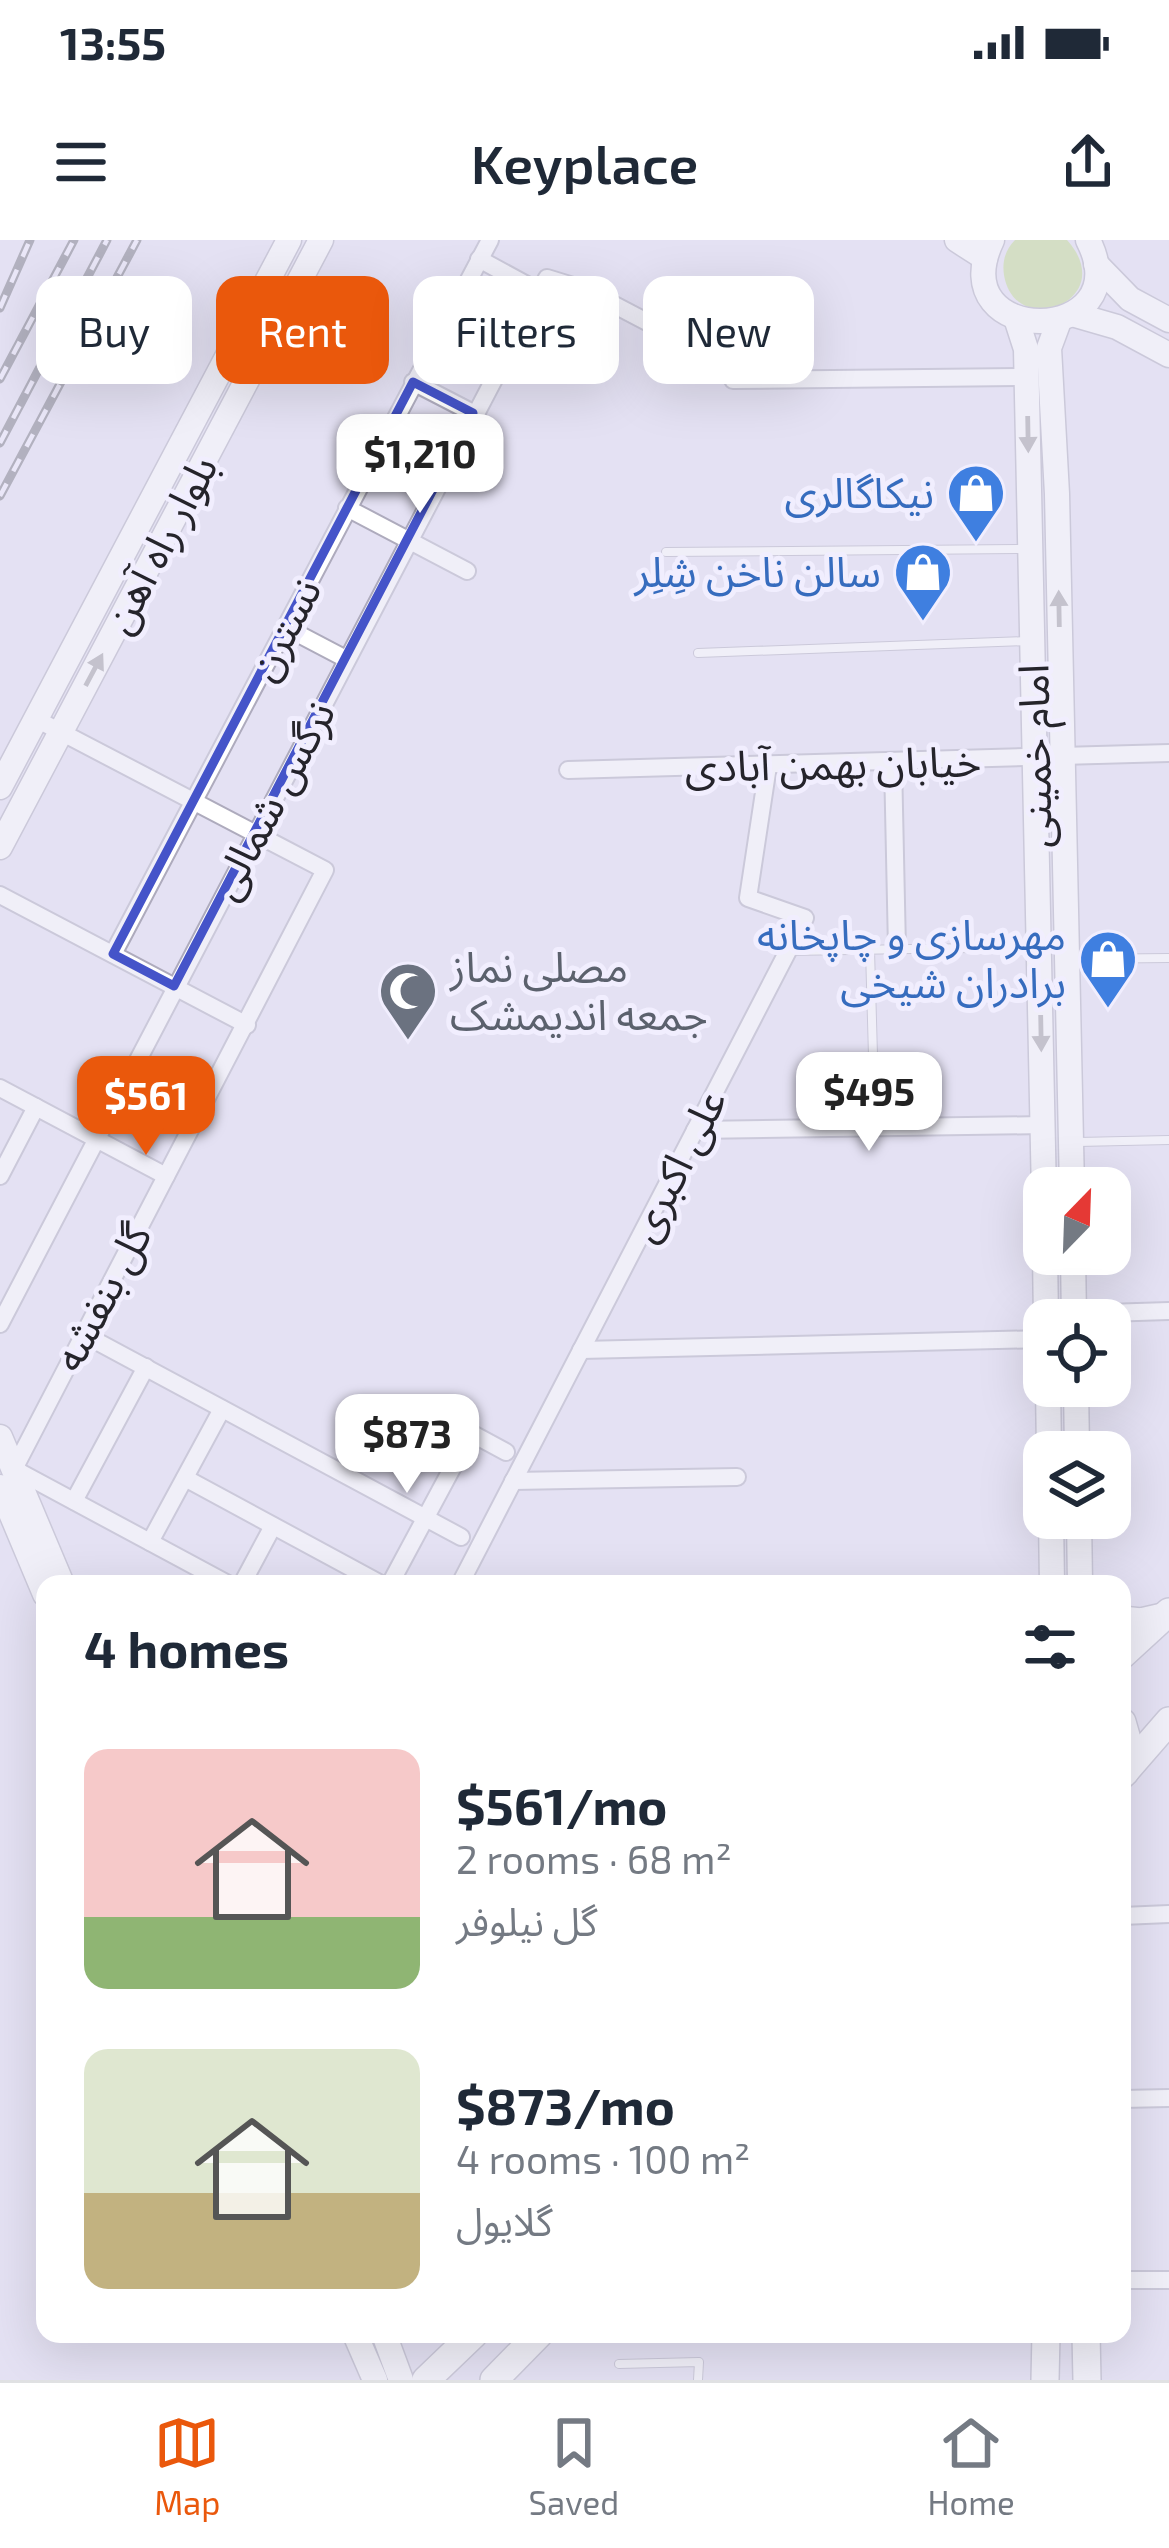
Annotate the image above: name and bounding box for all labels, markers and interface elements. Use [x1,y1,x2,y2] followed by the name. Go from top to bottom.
[60,15,166,69] text: 13:55
[48,129,114,195] icon: menu
[1055,129,1121,195] icon: share
[471,130,698,195] text: Keyplace
[36,276,192,384] chip: Buy
[216,276,389,384] chip: Rent
[413,276,619,384] chip: Filters
[643,276,814,384] chip: New
[322,414,518,516] pin: $1,210
[1018,416,1038,454] one-way arrow
[363,429,477,476] text: $1,210
[91,446,228,641] street label: بلوار راه آهن
[945,462,1007,544] shop icon: نیکاگالری
[784,466,934,518] place label: نیکاگالری
[892,541,954,623] shop icon: سالن ناخن شِلِر
[632,545,881,597] place label: سالن ناخن شِلِر
[235,569,331,688] street label: نسترن
[1050,589,1069,627] one-way arrow
[83,652,104,687] one-way arrow
[1006,663,1069,848] street label: امام خمینی
[197,691,345,908] street label: نرگس شمالی
[684,734,982,792] street label: خیابان بهمن آبادی
[757,908,1066,1008] place label: مهرسازی و چاپخانه برادران شیخی
[1077,928,1139,1010] shop icon: مهرسازی و چاپخانه برادران شیخی
[448,940,708,1038] place label: مصلی نماز جمعه اندیمشک
[377,960,439,1042] mosque icon: مصلی نماز جمعه اندیمشک
[1031,1015,1050,1053] one-way arrow
[798,1052,940,1154] pin: $495
[75,1056,217,1158] pin: $561
[823,1067,915,1114] text: $495
[104,1071,188,1118] text: $561
[616,1080,737,1250] street label: علی اکبری
[1023,1167,1131,1275] north arrow
[1023,1167,1131,1539] map controls
[41,1213,162,1379] street label: گل بنفشه
[1023,1299,1131,1407] button: locate
[336,1394,478,1496] pin: $873
[362,1409,452,1456] text: $873
[1023,1431,1131,1539] button: layers
[1017,1614,1083,1680] icon: filters
[84,1617,289,1678] text: 4 homes
[456,1774,667,1835] text: $561/mo
[180,1797,324,1941] icon: home
[456,1835,732,1882] text: 2 rooms · 68 m²
[456,1897,597,1944] text: گل نیلوفر
[456,2074,675,2135] text: $873/mo
[180,2097,324,2241] icon: home
[456,2135,750,2182] text: 4 rooms · 100 m²
[456,2197,553,2244] text: گلایول
[154,2410,220,2522] tab: Map
[529,2410,619,2522] tab: Saved
[927,2410,1015,2522] tab: Home

